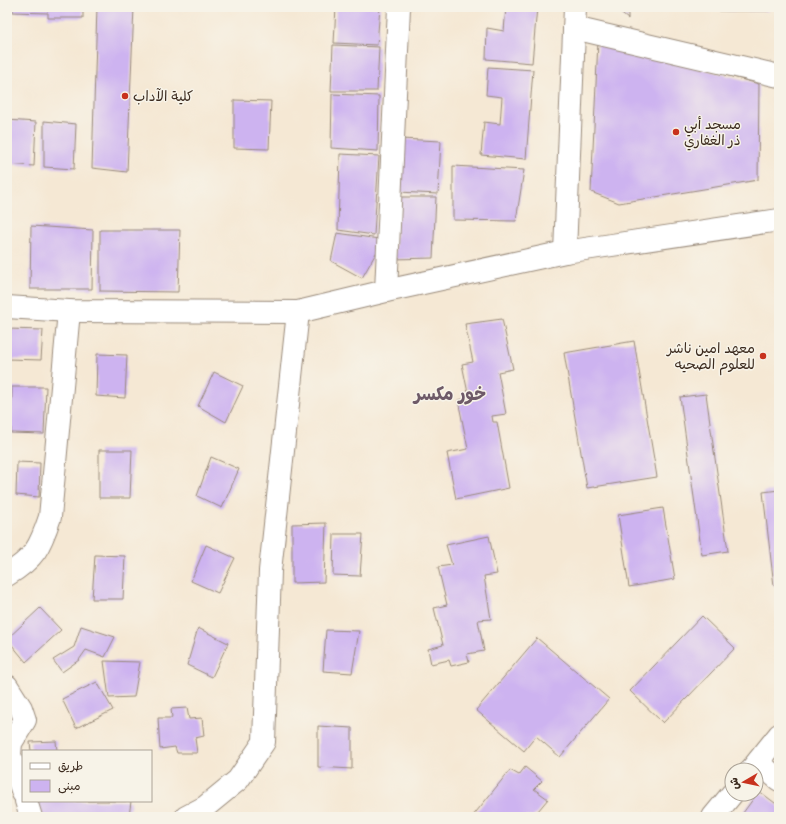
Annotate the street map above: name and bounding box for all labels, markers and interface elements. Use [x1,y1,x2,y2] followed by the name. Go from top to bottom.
[133,88,193,106] place label: كلية الآداب
[120,91,130,101] marker: كلية الآداب
[684,116,741,151] place label: مسجد أبي ذر الغفاري
[671,127,681,137] marker: مسجد أبي ذر الغفاري
[666,340,755,376] place label: معهد امين ناشر للعلوم الصحيه
[758,351,768,361] marker: معهد امين ناشر للعلوم الصحيه
[412,383,486,407] district label: خور مكسر
[22,750,152,802] legend
[58,759,83,775] text: طريق
[724,762,764,802] north arrow
[727,776,743,790] text: ش
[58,779,81,795] text: مبنى

